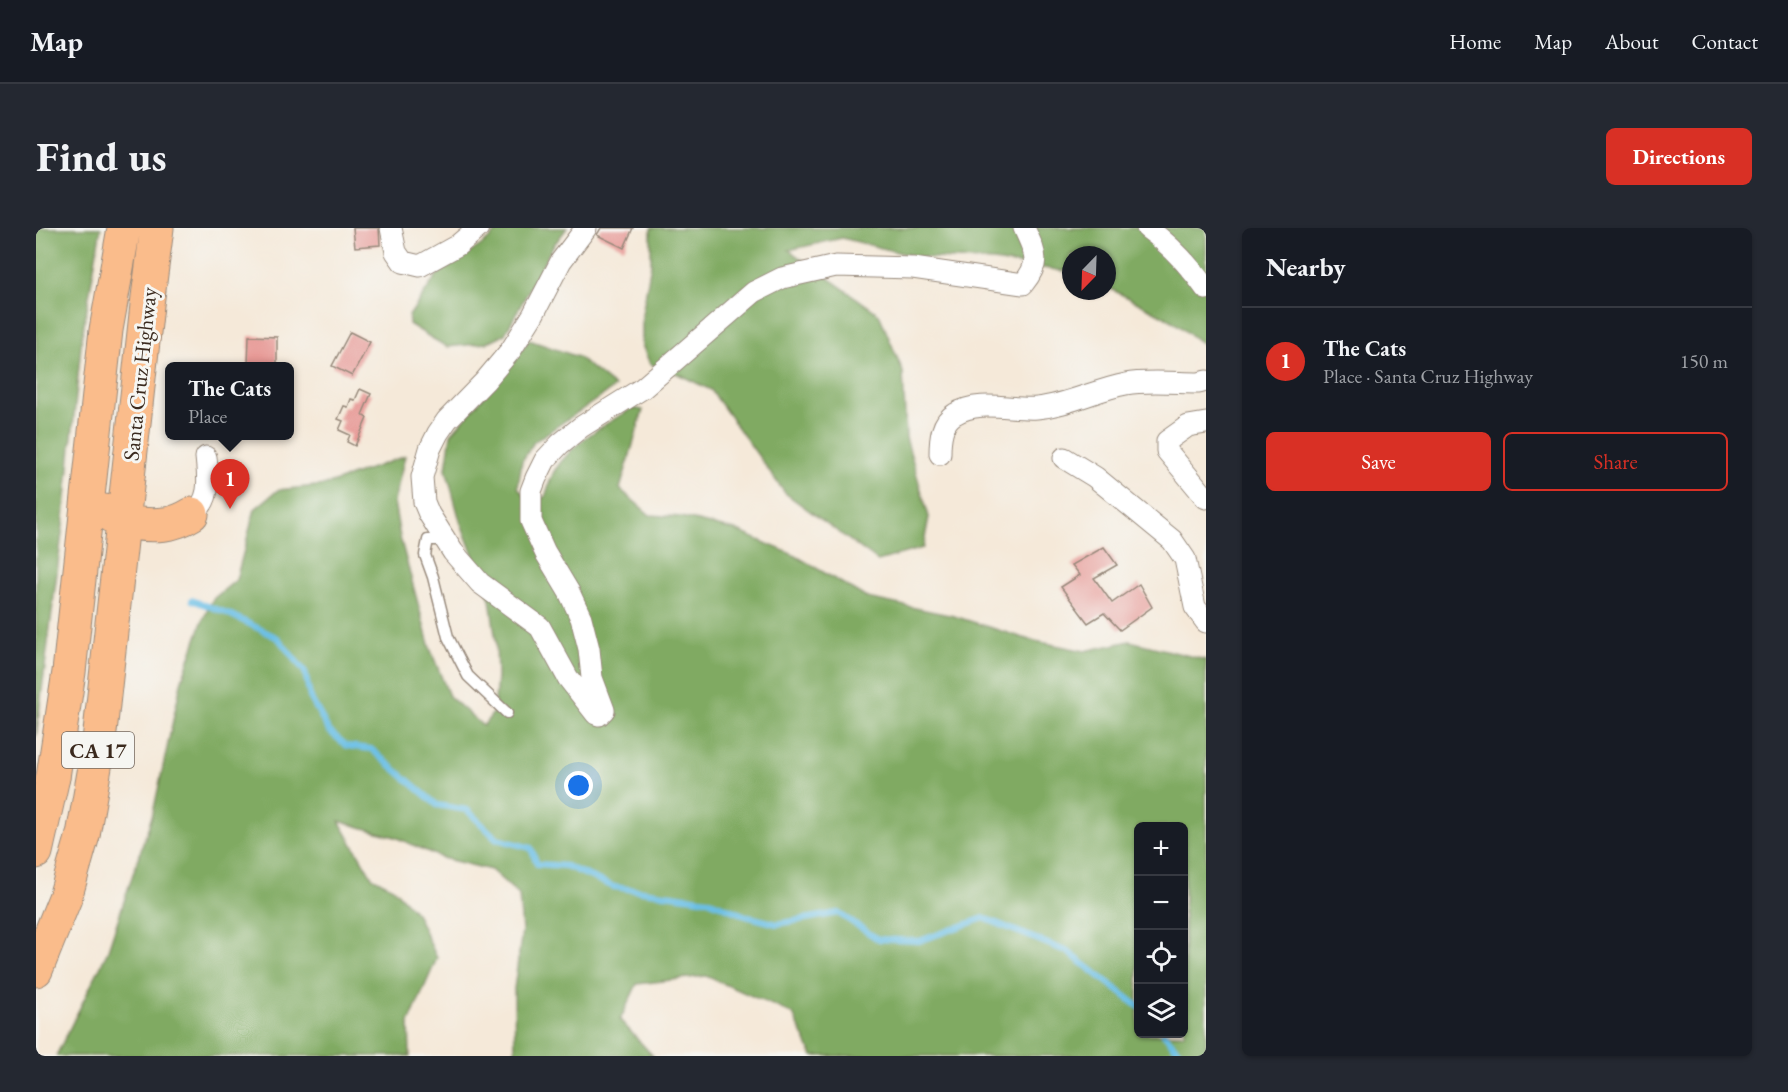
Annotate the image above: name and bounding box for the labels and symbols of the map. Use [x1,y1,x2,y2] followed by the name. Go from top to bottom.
[1062,246,1116,300] north arrow
[116,285,164,462] street label: Santa Cruz Highway
[210,460,250,509] pin: 1
[62,732,134,768] road number: CA 17
[564,771,593,800] your location

